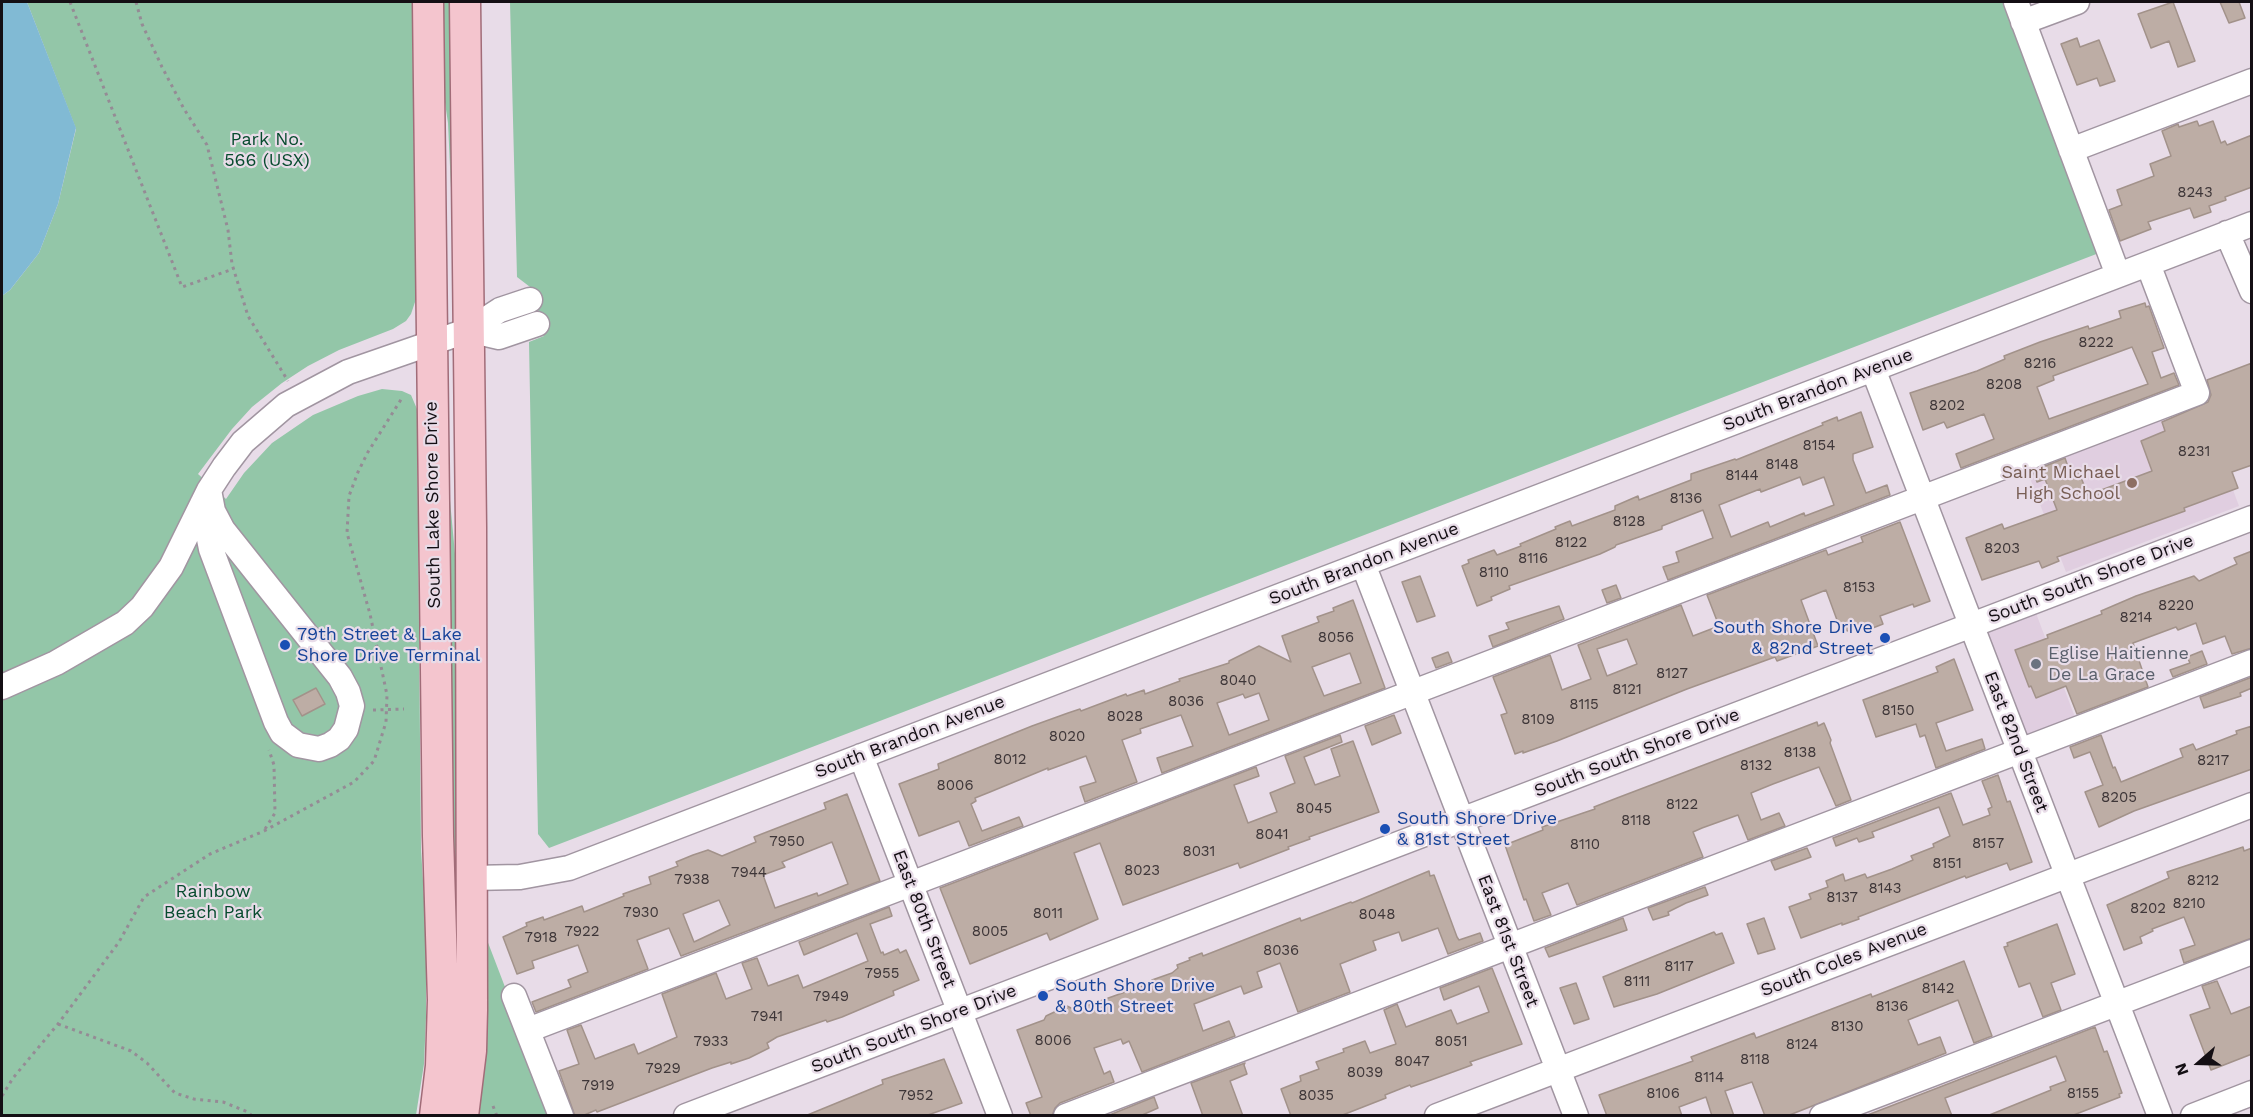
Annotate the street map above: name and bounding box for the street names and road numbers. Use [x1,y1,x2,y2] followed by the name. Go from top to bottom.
[1720,344,1916,436] street label: South Brandon Avenue
[420,401,446,609] street label: South Lake Shore Drive
[1266,518,1462,610] street label: South Brandon Avenue
[1985,530,2197,628] street label: South South Shore Drive
[1979,669,2053,815] street label: East 82nd Street
[812,691,1008,783] street label: South Brandon Avenue
[1531,704,1743,802] street label: South South Shore Drive
[888,847,960,991] street label: East 80th Street
[1473,872,1543,1010] street label: East 81st Street
[1758,918,1930,1002] street label: South Coles Avenue
[808,980,1020,1078] street label: South South Shore Drive

